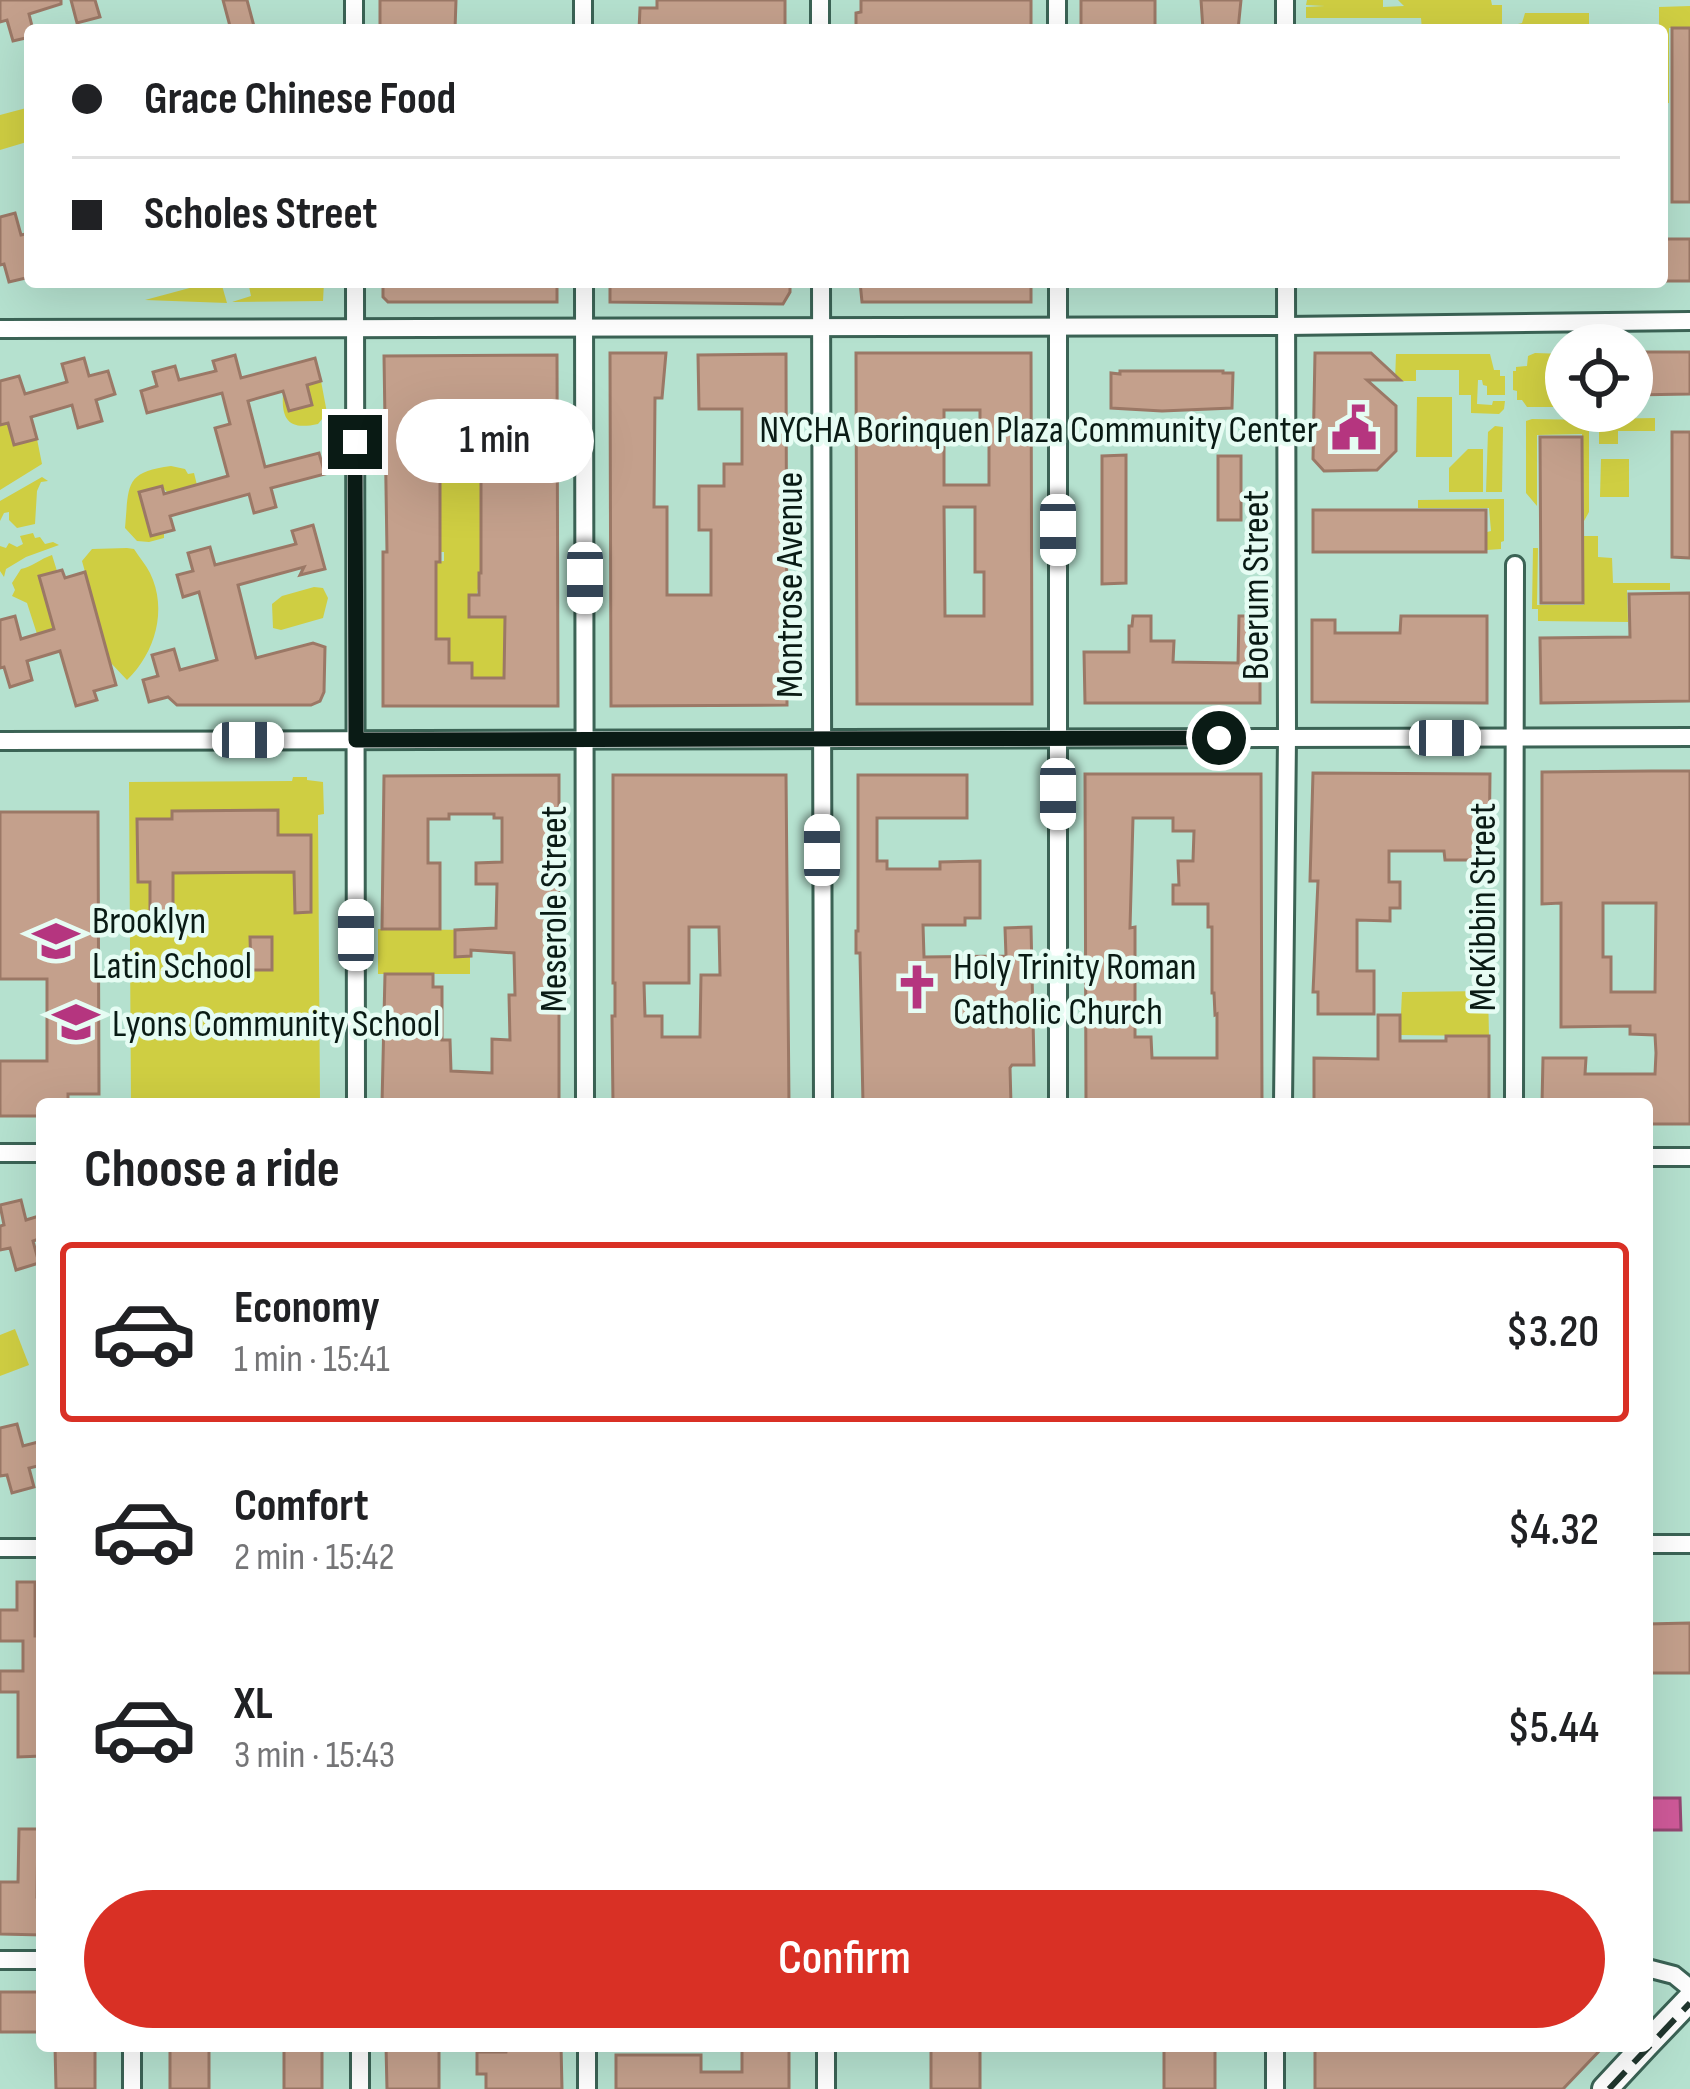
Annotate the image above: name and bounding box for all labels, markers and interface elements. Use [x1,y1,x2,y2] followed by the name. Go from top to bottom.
[144,72,456,127] text: Grace Chinese Food
[144,187,377,242] text: Scholes Street
[1545,324,1653,432] map controls
[1545,324,1653,432] button: locate
[397,400,595,484] callout: 1 min
[1329,403,1379,453] public building icon: NYCHA Borinquen Plaza Community Center
[759,407,1318,454] place label: NYCHA Borinquen Plaza Community Center
[328,415,382,469] route end
[460,417,530,464] text: 1 min
[767,472,814,698] street label: Montrose Avenue
[1233,490,1280,680] street label: Boerum Street
[1040,494,1076,566] car
[567,542,603,614] car
[1192,711,1246,765] route start
[1409,720,1481,756] car
[212,722,284,758] car
[1040,758,1076,830] car
[1460,803,1507,1011] street label: McKibbin Street
[531,806,578,1012] street label: Meserole Street
[804,814,840,886] car
[92,898,252,990] place label: Brooklyn Latin School
[338,899,374,971] car
[31,916,81,966] school or university icon: Brooklyn Latin School
[953,944,1197,1036] place label: Holy Trinity Roman Catholic Church
[892,962,942,1012] church icon: Holy Trinity Roman Catholic Church
[51,997,101,1047] school or university icon: Lyons Community School
[112,1001,440,1048] place label: Lyons Community School
[84,1137,340,1202] text: Choose a ride
[90,1278,198,1386] icon: car
[234,1281,380,1336] text: Economy
[1506,1305,1599,1360] text: $3.20
[234,1336,390,1383] text: 1 min · 15:41
[90,1476,198,1584] icon: car
[234,1479,369,1534] text: Comfort
[1508,1503,1599,1558] text: $4.32
[234,1534,395,1581] text: 2 min · 15:42
[90,1674,198,1782] icon: car
[234,1677,273,1732] text: XL
[1507,1701,1599,1756] text: $5.44
[234,1732,395,1779] text: 3 min · 15:43
[84,1890,1605,2028] button: Confirm

